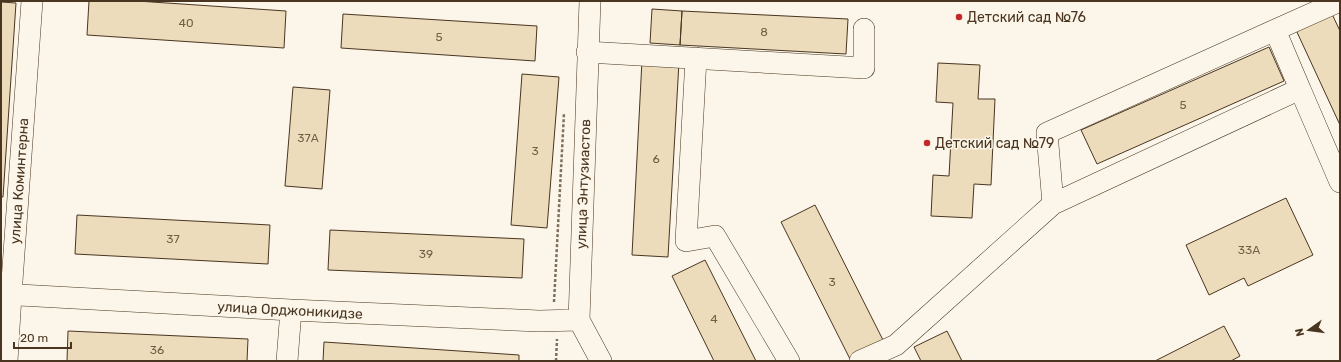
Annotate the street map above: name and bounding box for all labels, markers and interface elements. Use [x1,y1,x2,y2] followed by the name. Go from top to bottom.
[967,9,1086,26] place label: Детский сад №76
[954,12,964,22] marker: Детский сад №76
[178,16,194,30] house number: 40
[760,25,768,39] house number: 8
[435,30,443,44] house number: 5
[1179,98,1187,112] house number: 5
[7,117,32,245] street label: улица Коминтерна
[573,118,594,249] street label: улица Энтузиастов
[297,131,319,145] house number: 37А
[935,135,1054,152] place label: Детский сад №79
[922,138,932,148] marker: Детский сад №79
[531,144,539,158] house number: 3
[652,152,660,166] house number: 6
[166,232,180,246] house number: 37
[1238,243,1260,257] house number: 33А
[419,247,433,261] house number: 39
[828,275,836,289] house number: 3
[217,298,363,323] street label: улица Орджоникидзе
[1289,310,1329,350] north arrow
[710,312,718,326] house number: 4
[14,324,71,350] scale bar
[1292,327,1307,338] text: N
[20,331,48,345] text: 20 m
[150,343,164,357] house number: 36

